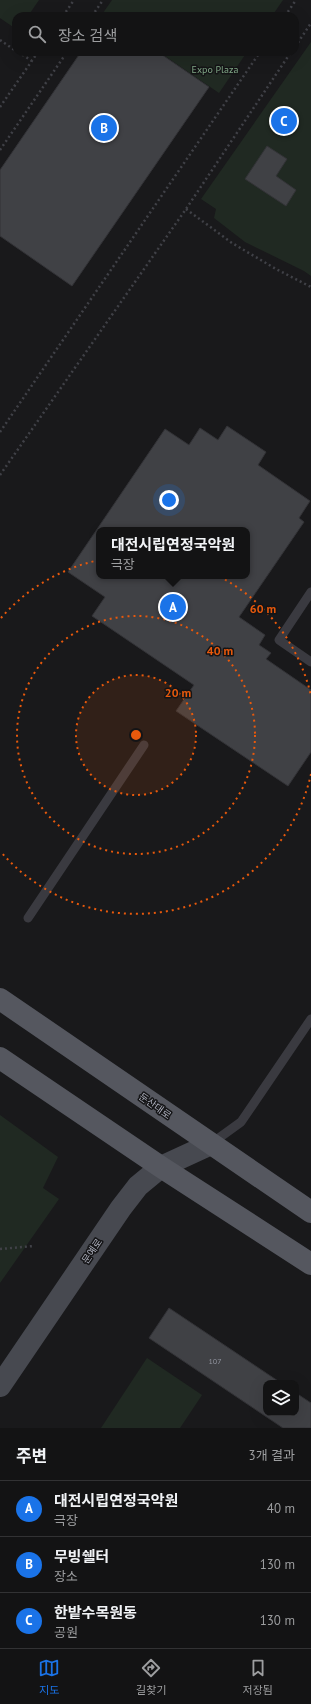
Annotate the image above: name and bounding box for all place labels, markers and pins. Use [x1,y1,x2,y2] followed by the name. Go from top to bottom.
[271,106,297,136] pin: C
[91,113,117,143] pin: B
[160,592,186,622] pin: A
[129,728,143,742] centre of rings

